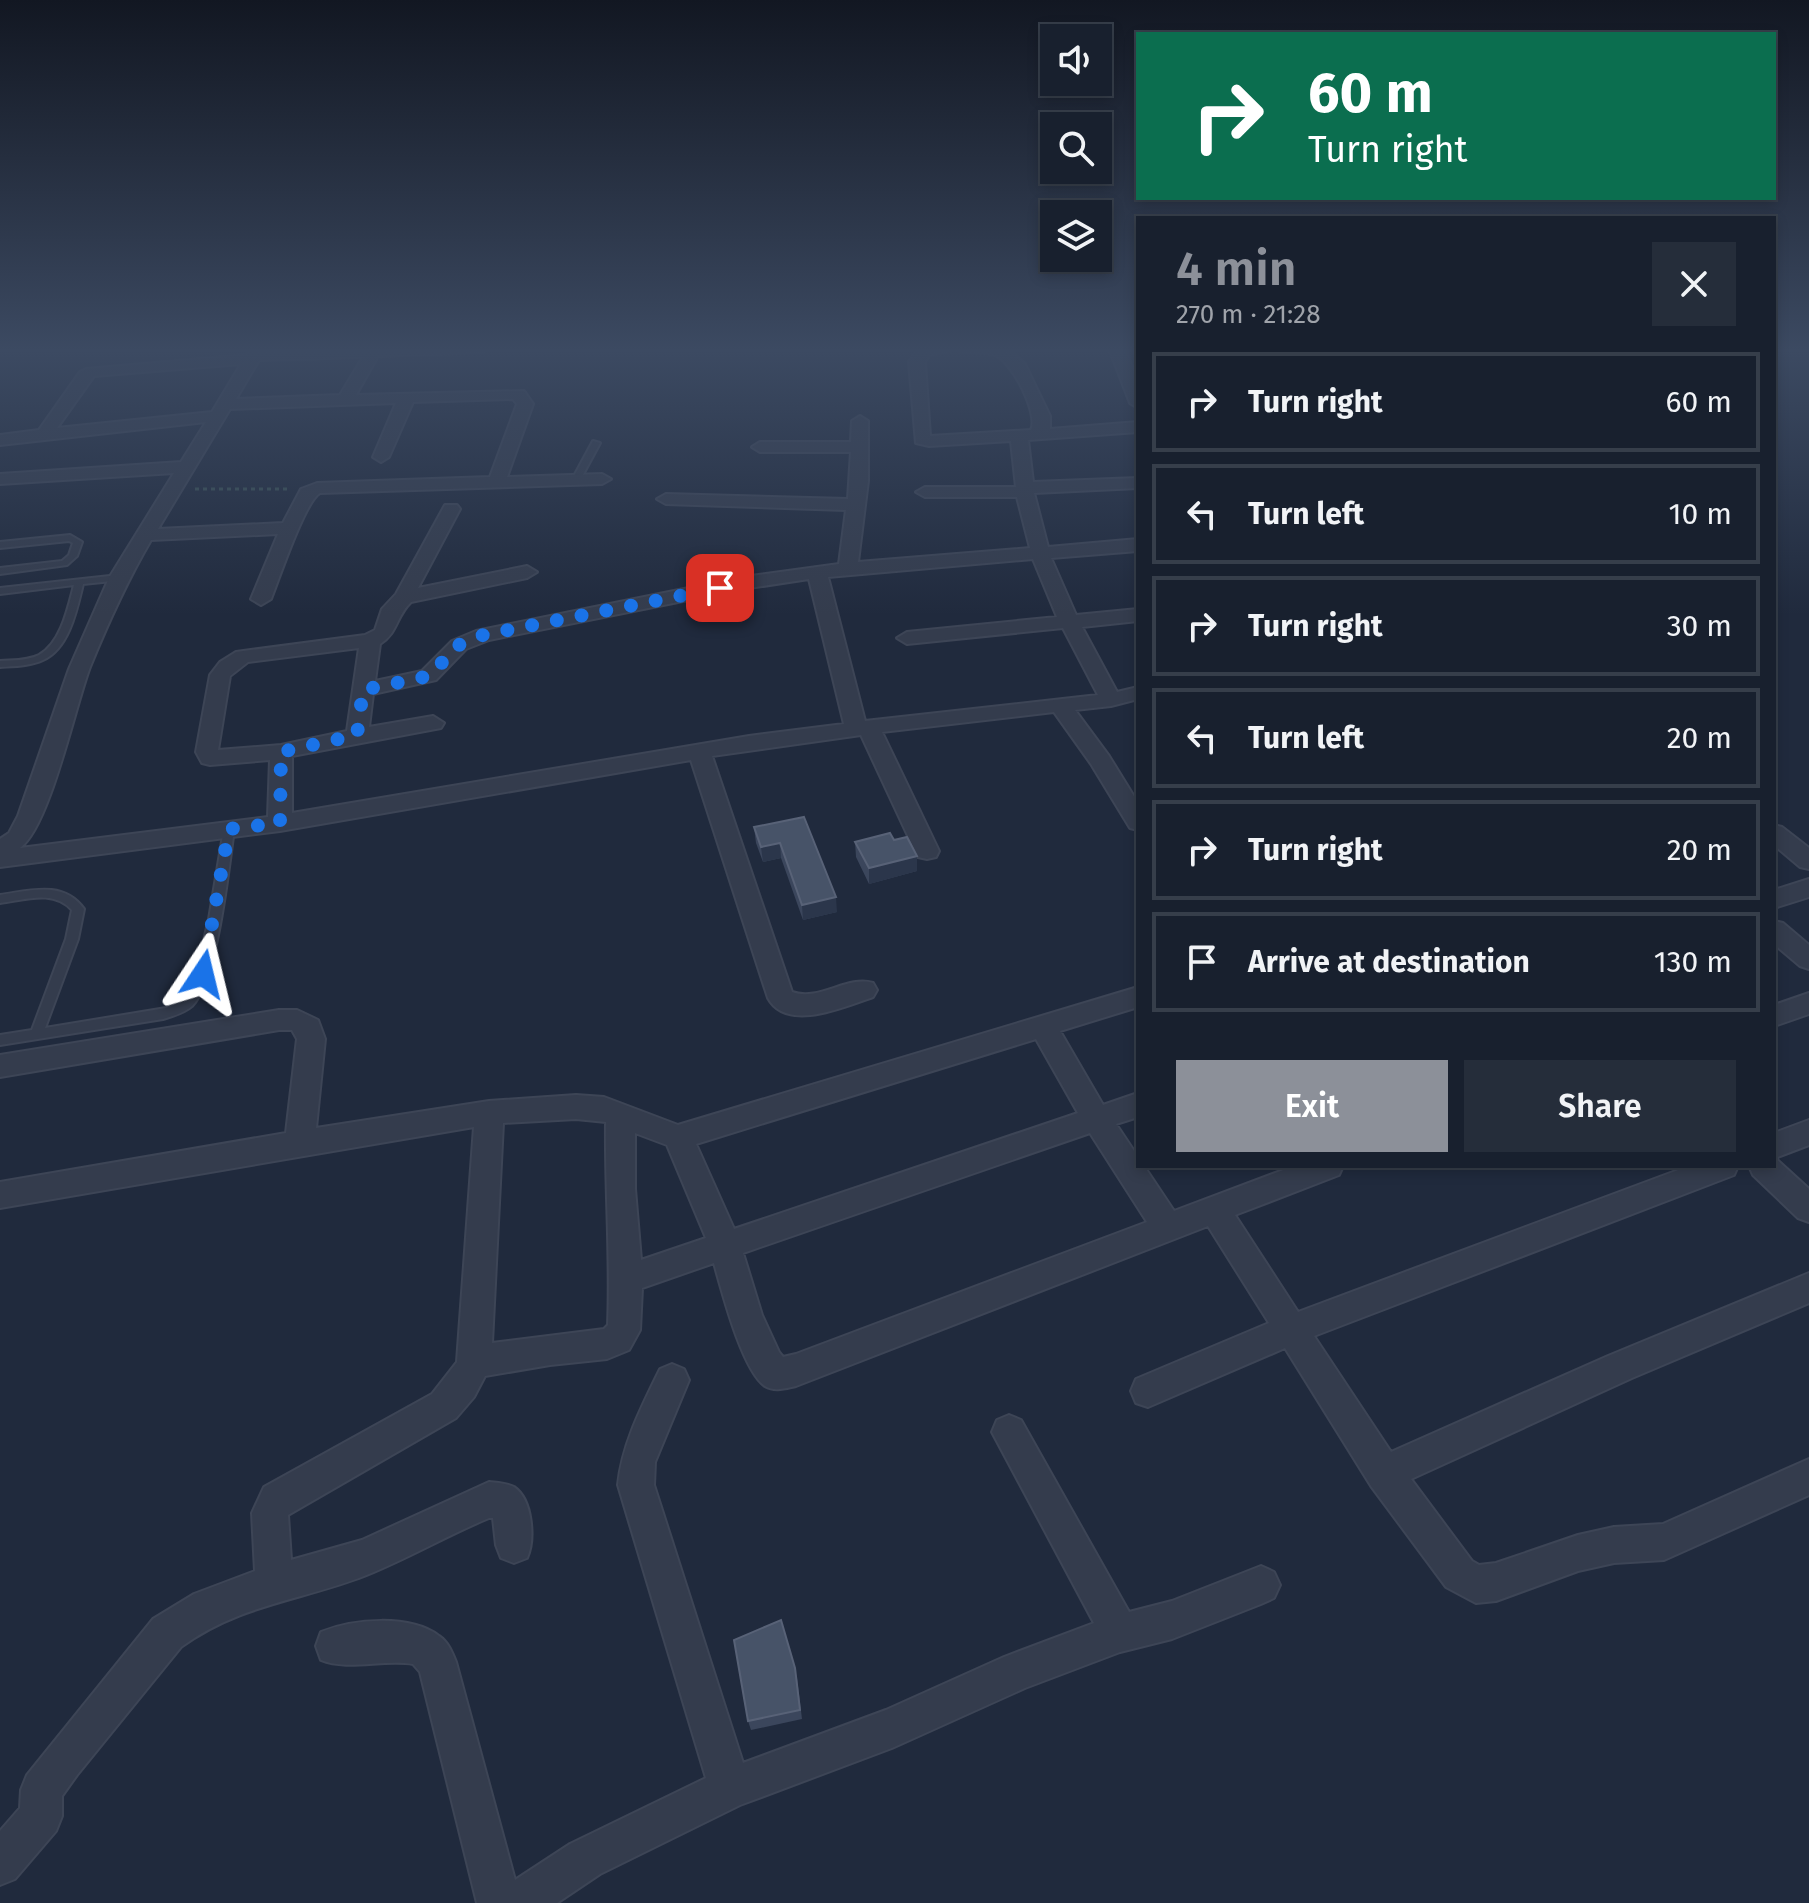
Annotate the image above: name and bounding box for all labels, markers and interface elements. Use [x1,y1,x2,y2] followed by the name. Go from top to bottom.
[1040,24,1112,272] map controls
[1040,24,1112,96] button: sound
[1308,60,1433,127] text: 60 m
[1176,64,1280,168] icon: right
[1040,112,1112,184] button: search
[1308,128,1468,172] text: Turn right
[1040,200,1112,272] button: layers
[1176,240,1296,298] text: 4 min
[1652,242,1736,326] button: close
[1176,299,1320,330] text: 270 m · 21:28
[1180,380,1224,424] icon: right
[1248,384,1383,420] text: Turn right
[1666,384,1732,420] text: 60 m
[1180,492,1224,536] icon: left
[1248,496,1364,532] text: Turn left
[1669,496,1732,532] text: 10 m
[686,554,754,622] pin
[698,566,742,610] icon: arrive
[1180,604,1224,648] icon: right
[1248,608,1383,644] text: Turn right
[1667,608,1732,644] text: 30 m
[1180,716,1224,760] icon: left
[1248,720,1364,756] text: Turn left
[1667,720,1732,756] text: 20 m
[1180,828,1224,872] icon: right
[1248,832,1383,868] text: Turn right
[1667,832,1732,868] text: 20 m
[161,932,245,1016] position arrow
[1180,940,1224,984] icon: arrive
[1248,944,1530,980] text: Arrive at destination
[1654,944,1732,980] text: 130 m
[1176,1060,1448,1152] button: Exit
[1464,1060,1736,1152] button: Share

